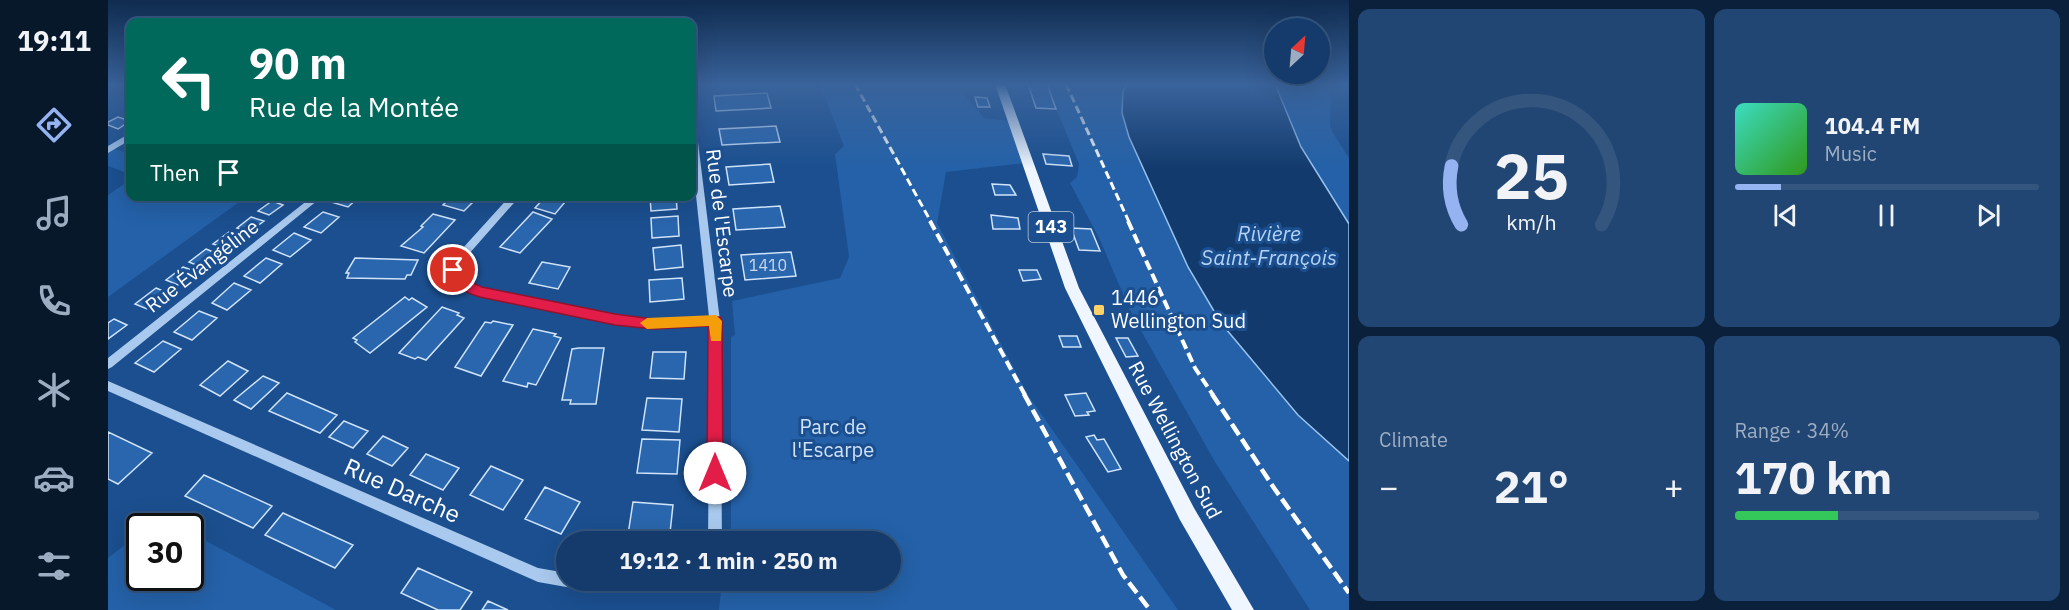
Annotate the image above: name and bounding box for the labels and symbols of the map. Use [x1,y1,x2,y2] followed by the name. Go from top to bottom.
[1264,18,1330,84] north arrow
[700,147,745,299] street label: Rue de l'Escarpe
[1028,212,1074,242] road number: 143
[139,213,264,319] street label: Rue Évangéline
[1201,219,1337,271] water label: Rivière Saint-François
[427,244,478,295] pin
[749,255,787,275] house number: 1410
[1111,284,1246,334] place label: 1446 Wellington Sud
[1092,303,1106,317] marker: 1446 Wellington Sud
[1122,356,1228,523] street label: Rue Wellington Sud
[792,413,874,463] park label: Parc de l'Escarpe
[683,441,747,505] position arrow
[339,450,466,530] street label: Rue Darche
[126,513,204,591] speed limit sign: 30

